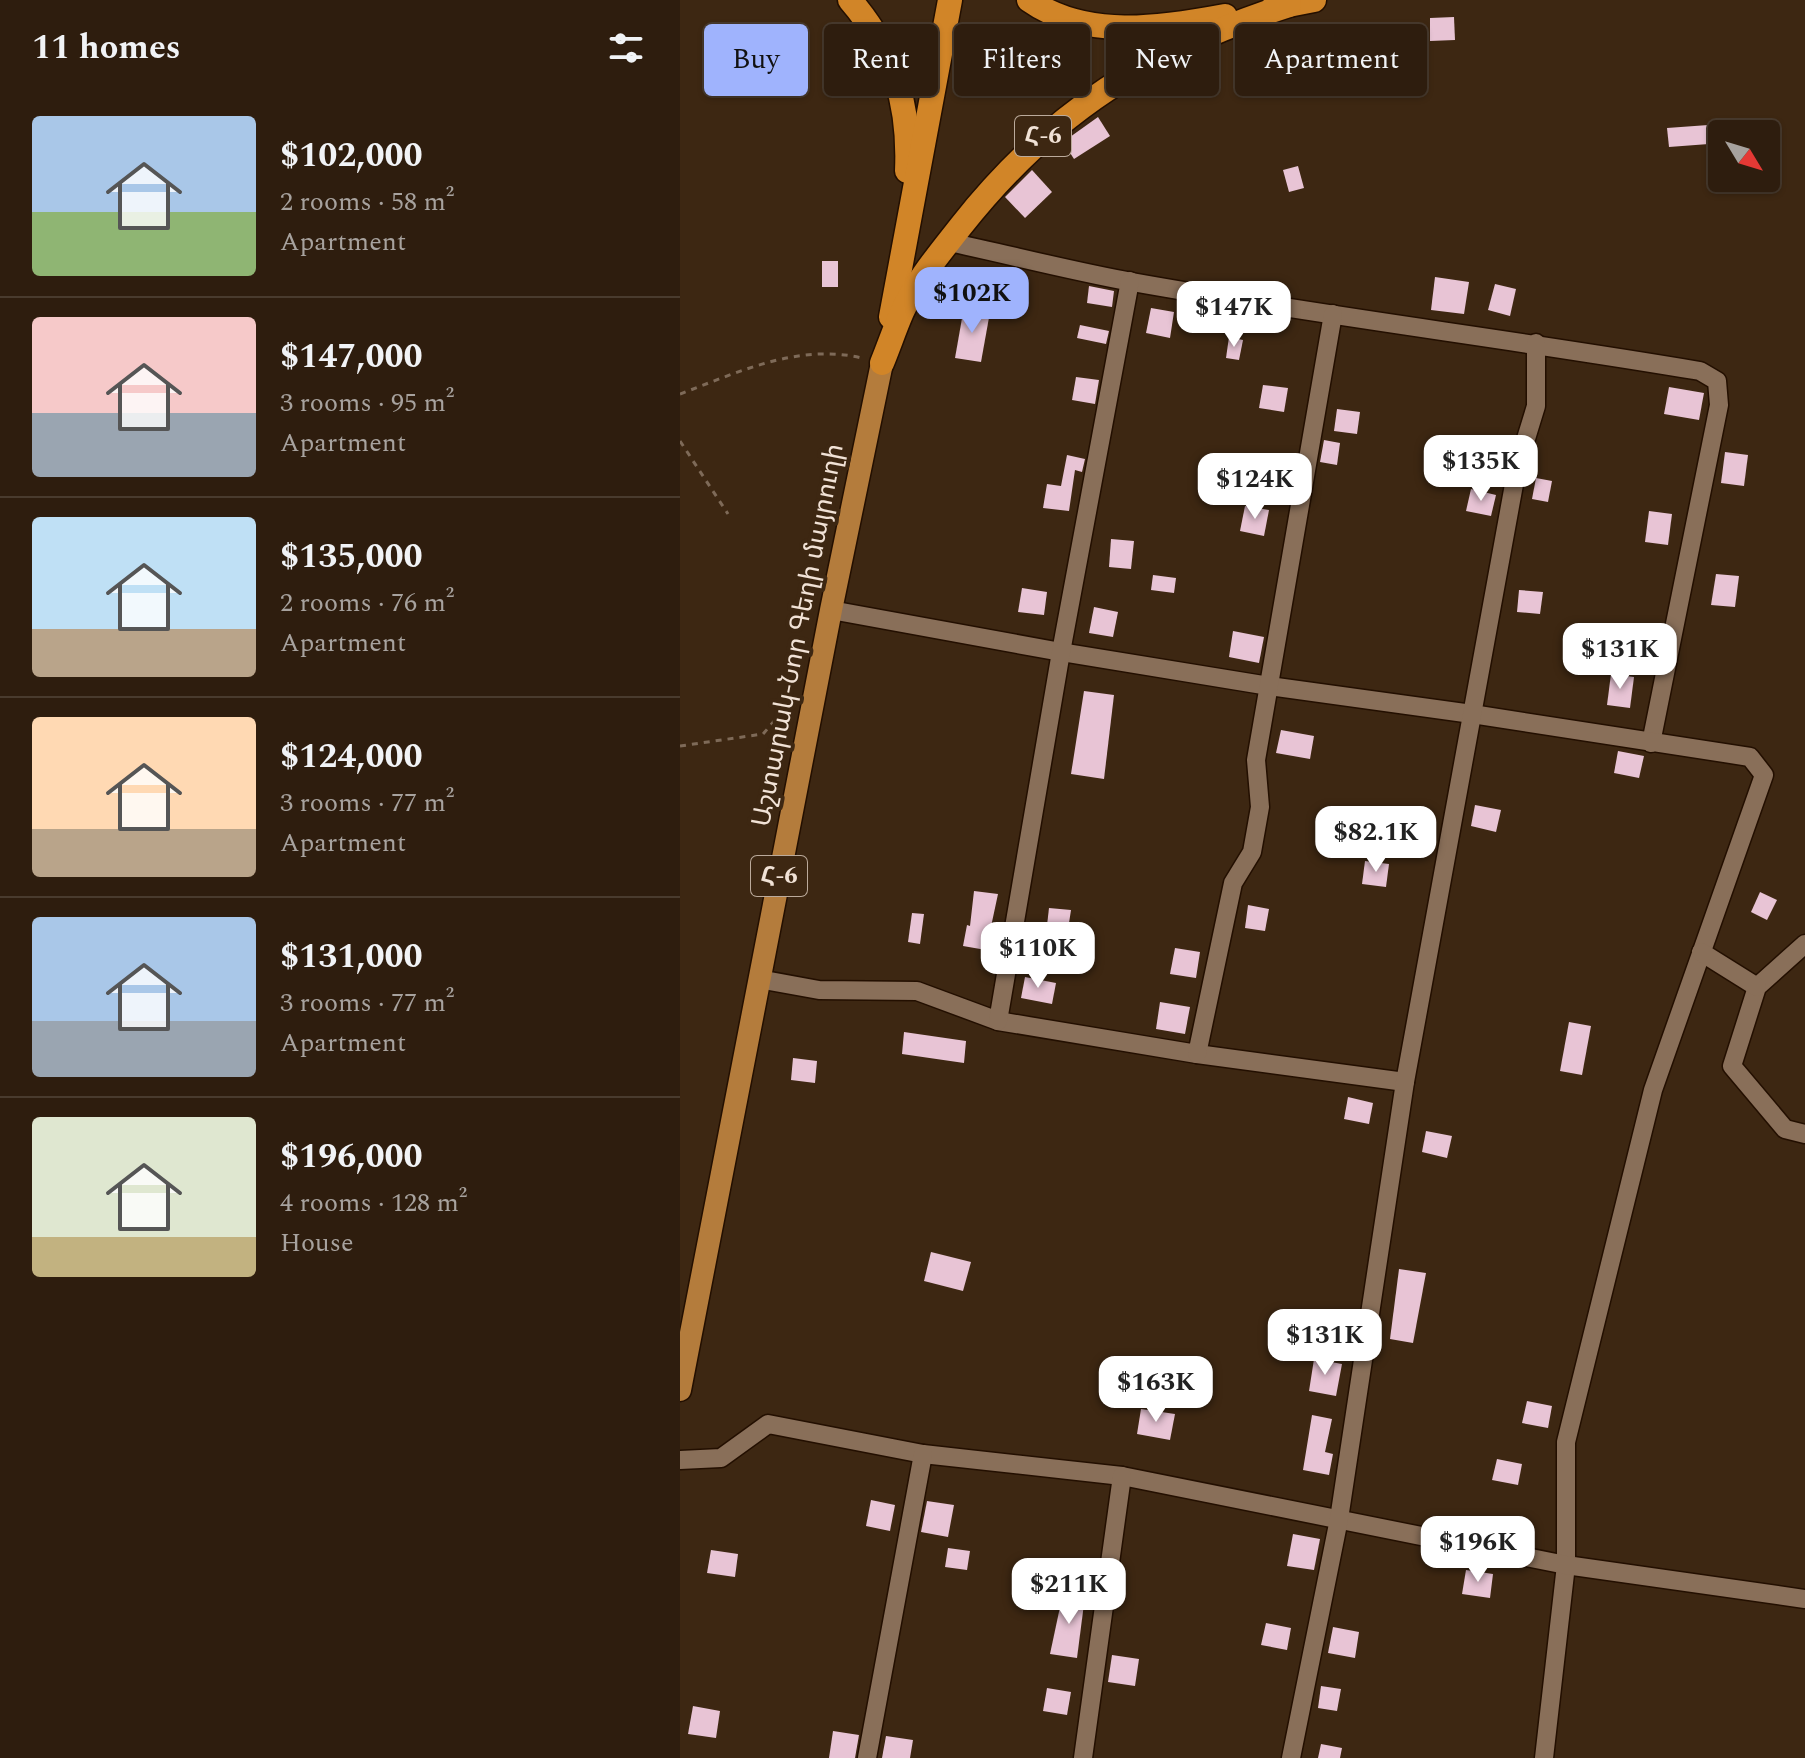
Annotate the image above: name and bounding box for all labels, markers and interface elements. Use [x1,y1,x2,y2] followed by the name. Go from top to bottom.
[32,22,181,74] text: 11 homes
[704,24,808,96] chip: Buy
[824,24,938,96] chip: Rent
[954,24,1090,96] chip: Filters
[1106,24,1219,96] chip: New
[1235,24,1427,96] chip: Apartment
[604,26,648,70] icon: filters
[1015,116,1071,156] road number: Հ-6
[1708,120,1780,192] north arrow
[1708,120,1780,192] map controls
[280,130,423,182] text: $102,000
[96,148,192,244] icon: home
[280,182,454,222] text: 2 rooms · 58 m²
[280,222,406,262] text: Apartment
[916,267,1028,335] pin: $102K
[933,273,1011,313] text: $102K
[1178,281,1290,349] pin: $147K
[1195,287,1273,327] text: $147K
[280,331,423,383] text: $147,000
[96,349,192,445] icon: home
[280,383,454,423] text: 3 rooms · 95 m²
[280,423,406,463] text: Apartment
[1425,435,1537,503] pin: $135K
[741,440,855,830] street label: Աշտարակ-Նոր Գեղի մայրուղի
[1442,441,1520,481] text: $135K
[1199,453,1311,521] pin: $124K
[1216,459,1294,499] text: $124K
[280,531,423,583] text: $135,000
[96,549,192,645] icon: home
[280,583,454,623] text: 2 rooms · 76 m²
[280,623,406,663] text: Apartment
[1564,623,1676,691] pin: $131K
[1581,629,1659,669] text: $131K
[280,731,423,783] text: $124,000
[96,749,192,845] icon: home
[280,783,454,823] text: 3 rooms · 77 m²
[1311,806,1441,874] pin: $82.1K
[1333,812,1419,852] text: $82.1K
[280,823,406,863] text: Apartment
[751,856,807,896] road number: Հ-6
[982,922,1094,990] pin: $110K
[999,928,1077,968] text: $110K
[280,931,423,983] text: $131,000
[96,949,192,1045] icon: home
[280,983,454,1023] text: 3 rooms · 77 m²
[280,1023,406,1063] text: Apartment
[280,1131,423,1183] text: $196,000
[96,1149,192,1245] icon: home
[280,1183,467,1223] text: 4 rooms · 128 m²
[280,1223,354,1263] text: House
[1269,1309,1381,1377] pin: $131K
[1286,1315,1364,1355] text: $131K
[1100,1356,1212,1424] pin: $163K
[1117,1362,1195,1402] text: $163K
[1422,1516,1534,1584] pin: $196K
[1439,1522,1517,1562] text: $196K
[1013,1558,1125,1626] pin: $211K
[1030,1564,1108,1604] text: $211K

